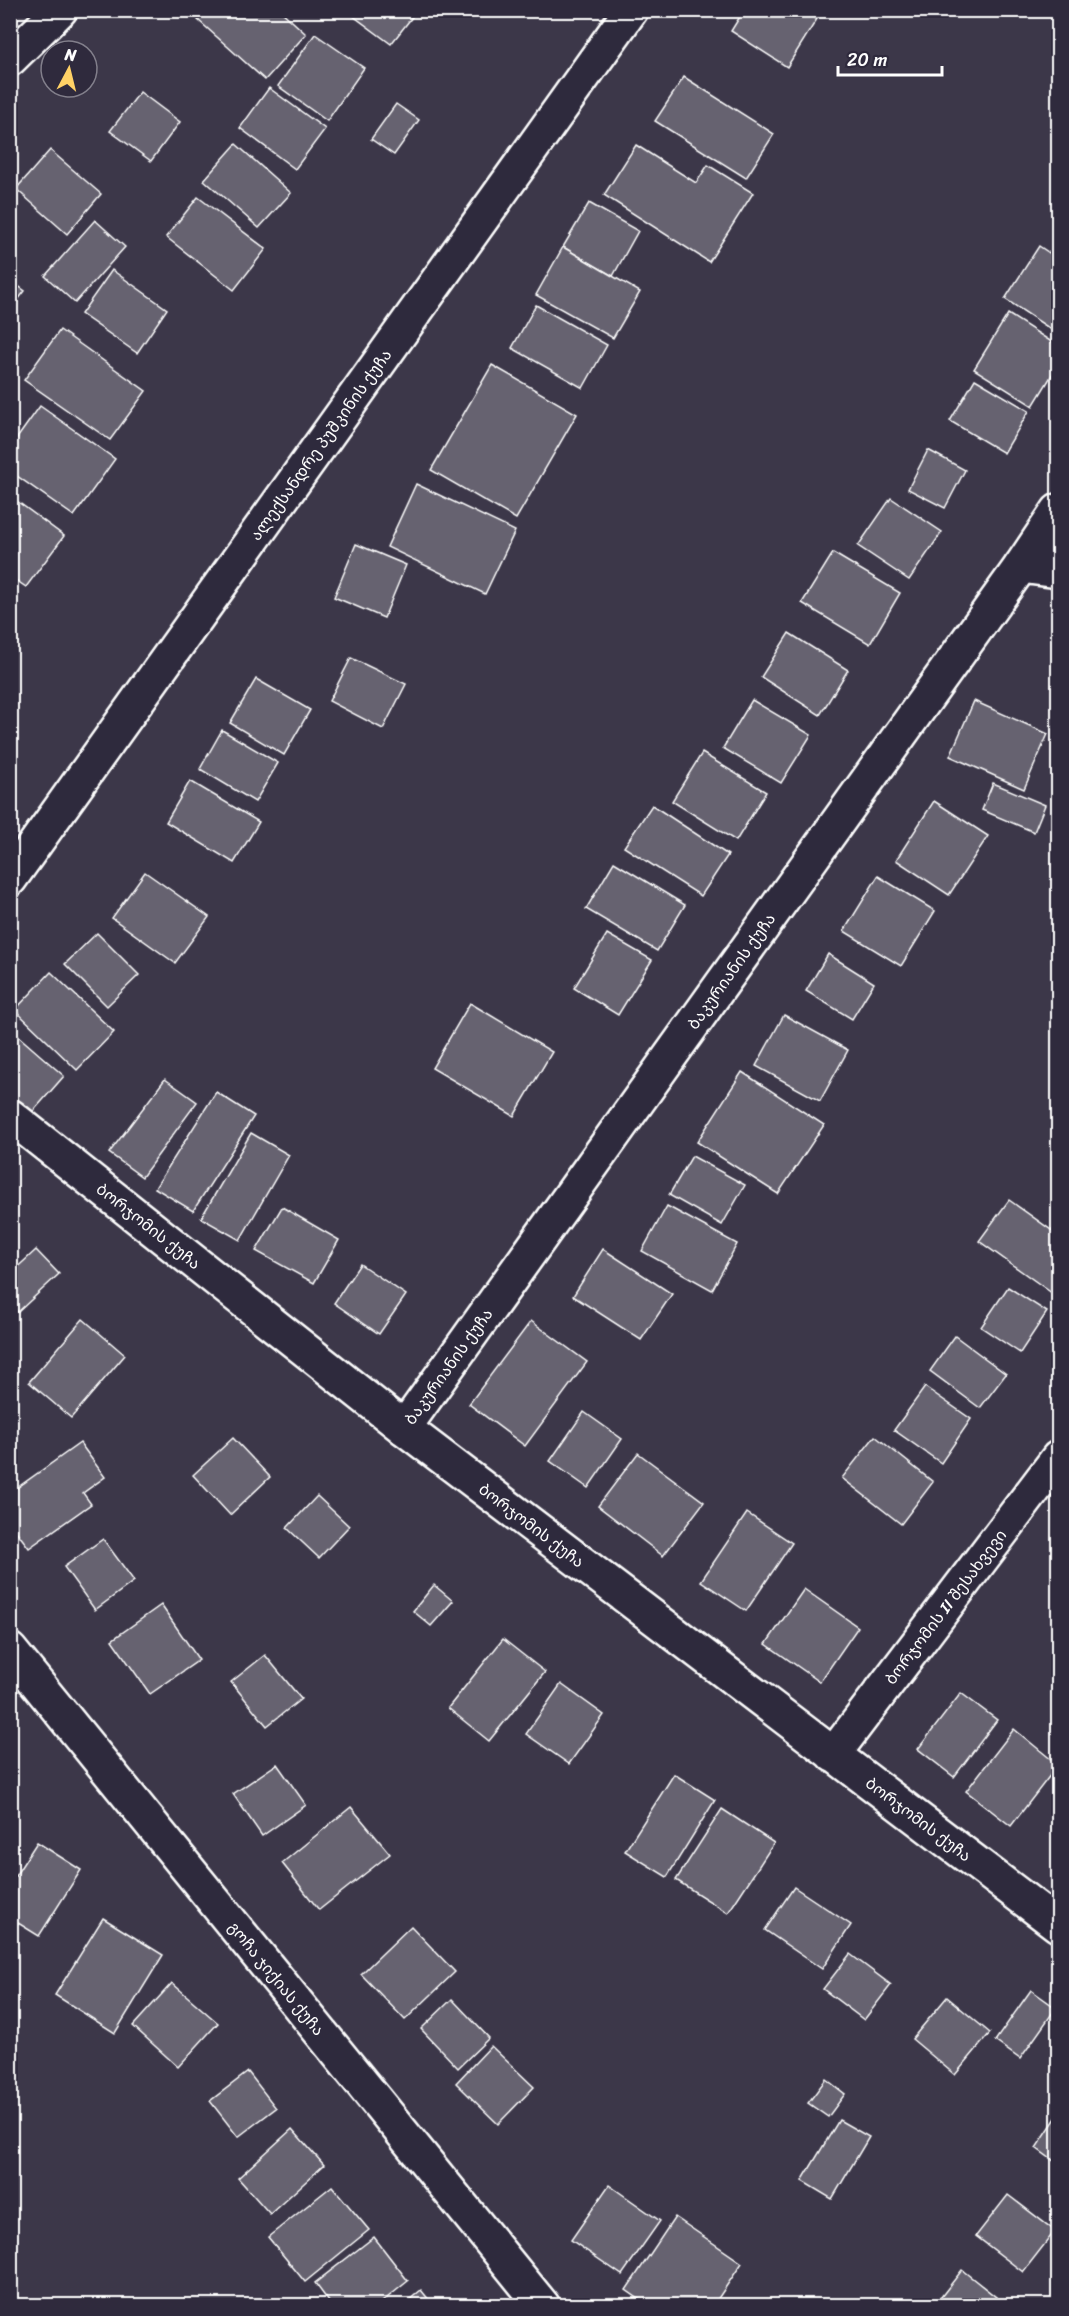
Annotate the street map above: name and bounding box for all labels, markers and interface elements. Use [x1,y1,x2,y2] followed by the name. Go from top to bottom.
[39,39,99,99] north arrow
[63,39,79,70] text: N
[838,39,942,77] scale bar
[847,44,887,76] text: 20 m
[242,343,400,547] street label: ალექსანდრე პუშკინის ქუჩა
[679,907,784,1036] street label: ბაკურიანის ქუჩა
[90,1175,207,1277] street label: ბორჯომის ქუჩა
[397,1302,501,1431] street label: ბაკურიანის ქუჩა
[472,1475,591,1576] street label: ბორჯომის ქუჩა
[877,1523,1014,1691] street label: ბორჯომის II შესახვევი
[859,1769,978,1870] street label: ბორჯომის ქუჩა
[221,1915,332,2043] street label: გოჩა ჯიქიას ქუჩა

